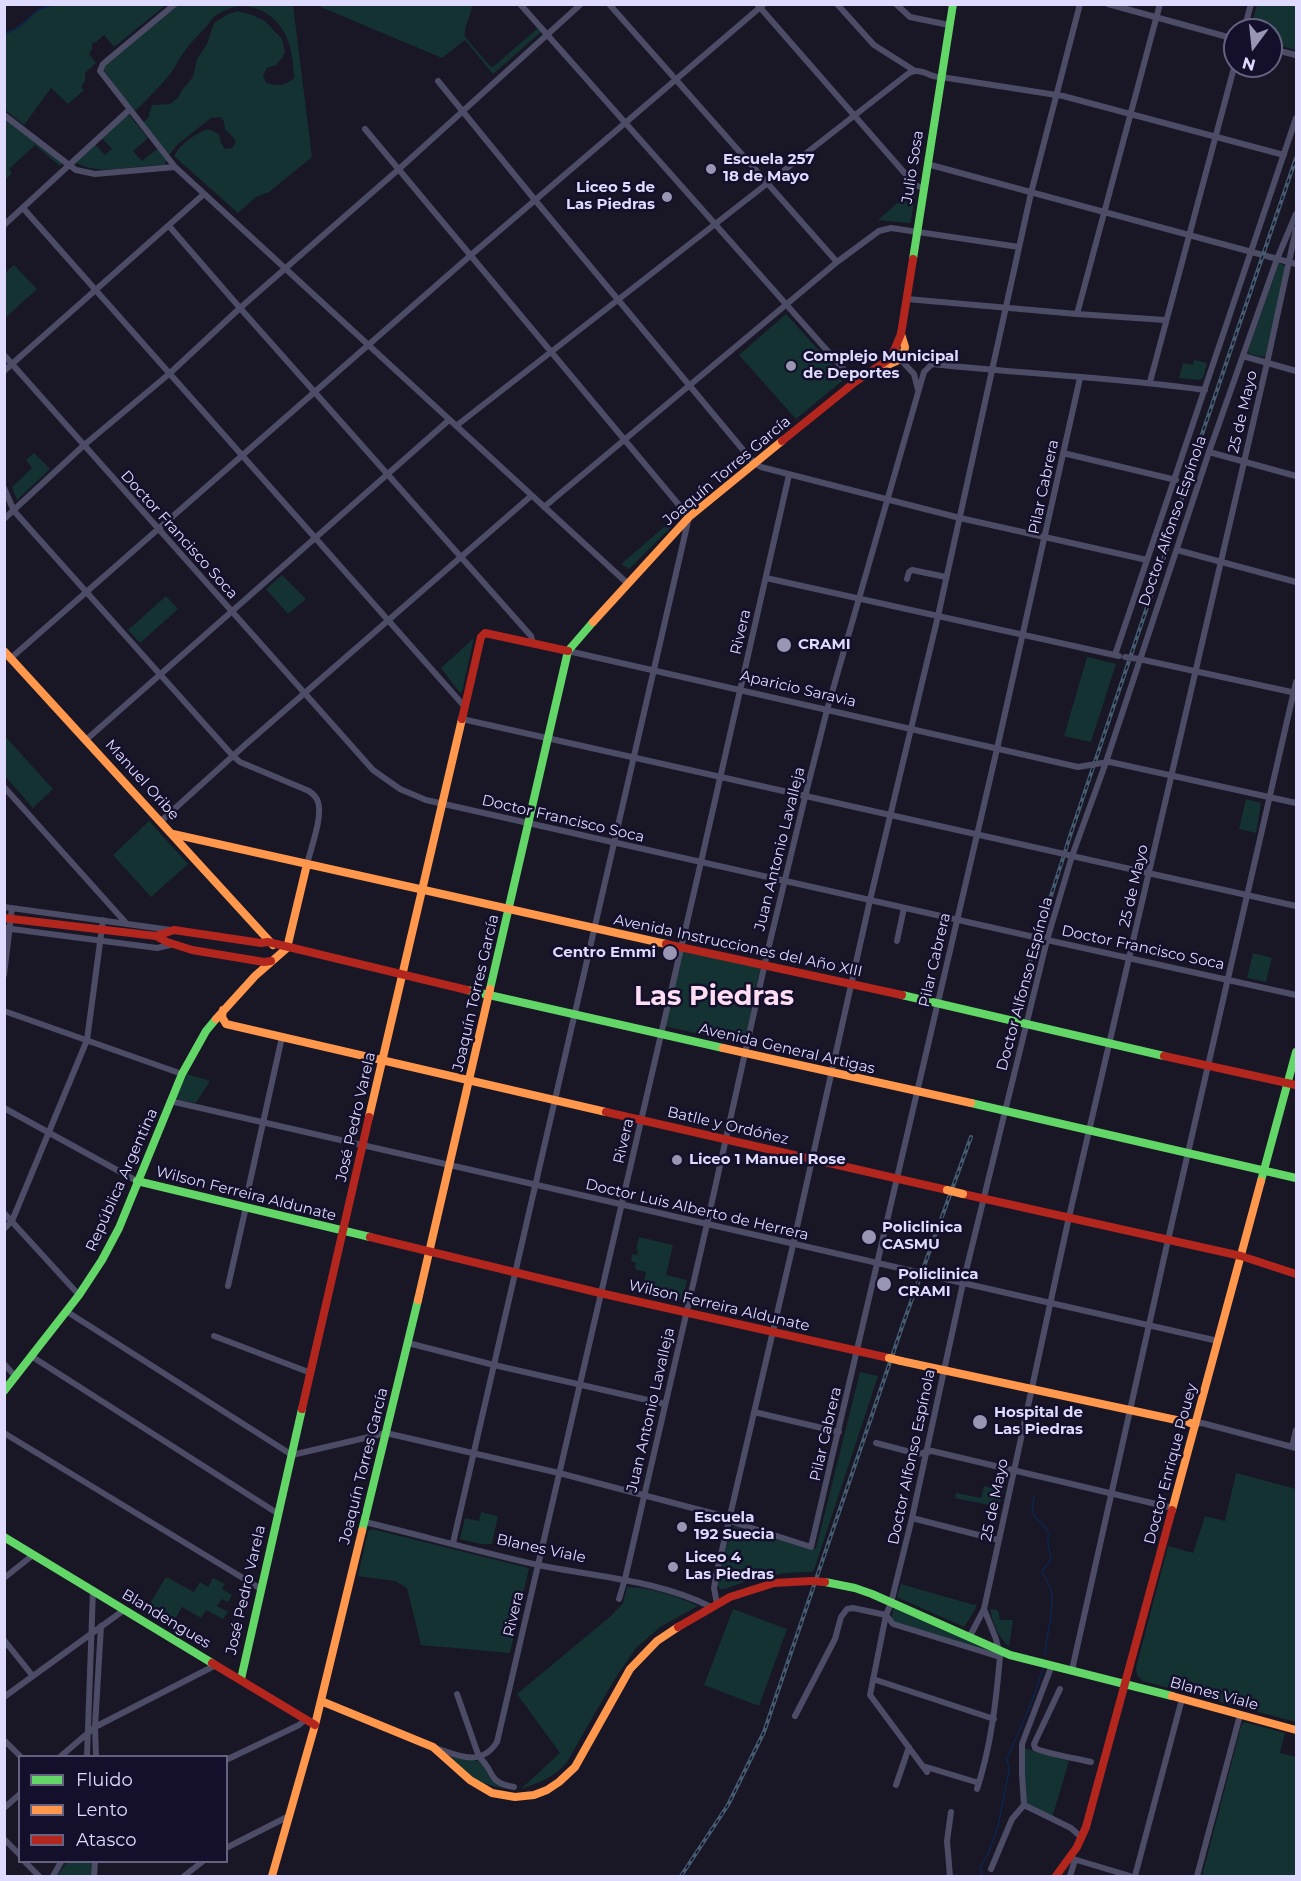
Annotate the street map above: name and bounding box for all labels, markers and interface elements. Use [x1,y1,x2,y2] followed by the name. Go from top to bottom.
[1223,18,1283,78] north arrow
[1240,53,1257,75] text: N
[898,129,928,205] street label: Julio Sosa
[723,151,815,186] place label: Escuela 257 18 de Mayo
[704,162,718,176] marker: Escuela 257 18 de Mayo
[566,179,655,214] place label: Liceo 5 de Las Piedras
[660,190,674,204] marker: Liceo 5 de Las Piedras
[803,348,959,383] place label: Complejo Municipal de Deportes
[784,359,798,373] marker: Complejo Municipal de Deportes
[1225,369,1261,455] street label: 25 de Mayo
[660,412,794,530] street label: Joaquín Torres García
[1135,433,1211,609] street label: Doctor Alfonso Espínola
[1025,438,1063,536] street label: Pilar Cabrera
[117,467,241,603] street label: Doctor Francisco Soca
[727,608,755,656] street label: Rivera
[775,636,793,654] marker: CRAMI
[798,636,851,654] place label: CRAMI
[738,667,858,711] street label: Aparicio Saravia
[101,736,183,824] street label: Manuel Oribe
[751,765,809,933] street label: Juan Antonio Lavalleja
[480,792,646,846] street label: Doctor Francisco Soca
[1116,843,1152,929] street label: 25 de Mayo
[993,895,1057,1073] street label: Doctor Alfonso Espínola
[612,911,864,981] street label: Avenida Instrucciones del Año XIII
[915,911,955,1009] street label: Pilar Cabrera
[449,913,503,1073] street label: Joaquín Torres García
[1060,922,1226,974] street label: Doctor Francisco Soca
[553,944,656,962] place label: Centro Emmi
[661,944,679,962] marker: Centro Emmi
[634,981,794,1013] district label: Las Piedras
[697,1020,877,1078] street label: Avenida General Artigas
[332,1050,380,1184] street label: José Pedro Varela
[665,1103,791,1149] street label: Batlle y Ordóñez
[82,1106,162,1254] street label: República Argentina
[610,1117,638,1165] street label: Rivera
[689,1151,846,1169] place label: Liceo 1 Manuel Rose
[670,1153,684,1167] marker: Liceo 1 Manuel Rose
[154,1163,338,1225] street label: Wilson Ferreira Aldunate
[584,1176,810,1244] street label: Doctor Luis Alberto de Herrera
[882,1219,963,1254] place label: Policlinica CASMU
[860,1228,878,1246] marker: Policlinica CASMU
[898,1266,979,1301] place label: Policlinica CRAMI
[875,1275,893,1293] marker: Policlinica CRAMI
[627,1276,811,1336] street label: Wilson Ferreira Aldunate
[623,1326,679,1494] street label: Juan Antonio Lavalleja
[885,1367,939,1547] street label: Doctor Alfonso Espínola
[1141,1382,1201,1546] street label: Doctor Enrique Pouey
[806,1385,846,1483] street label: Pilar Cabrera
[336,1386,392,1546] street label: Joaquín Torres García
[994,1404,1083,1439] place label: Hospital de Las Piedras
[971,1413,989,1431] marker: Hospital de Las Piedras
[977,1457,1013,1543] street label: 25 de Mayo
[694,1509,774,1544] place label: Escuela 192 Suecia
[675,1520,689,1534] marker: Escuela 192 Suecia
[222,1523,270,1657] street label: José Pedro Varela
[495,1531,587,1567] street label: Blanes Viale
[685,1549,774,1584] place label: Liceo 4 Las Piedras
[666,1560,680,1574] marker: Liceo 4 Las Piedras
[118,1585,214,1653] street label: Blandengues
[500,1590,528,1638] street label: Rivera
[1168,1674,1260,1714] street label: Blanes Viale
[18,1755,228,1863] legend
[76,1769,133,1791] text: Fluido
[76,1799,128,1821] text: Lento
[76,1829,136,1851] text: Atasco

